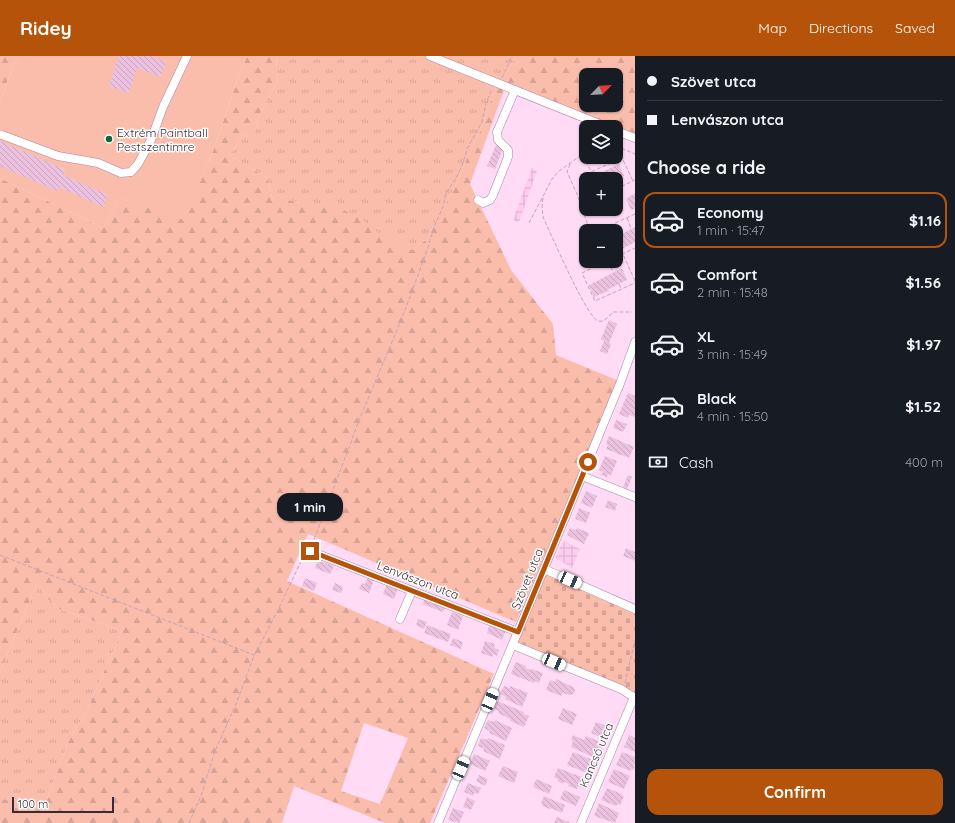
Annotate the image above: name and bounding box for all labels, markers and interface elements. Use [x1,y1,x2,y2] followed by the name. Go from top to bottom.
[20,16,72,40] text: Ridey
[758,19,787,37] text: Map
[809,19,873,37] text: Directions
[895,19,935,37] text: Saved
[579,68,623,112] north arrow
[579,68,623,268] map controls
[671,72,756,91] text: Szövet utca
[671,110,784,129] text: Lenvászon utca
[579,120,623,164] button: layers
[117,125,208,154] place label: Extrém Paintball Pestszentimre
[104,134,114,144] marker: Extrém Paintball Pestszentimre
[647,156,766,179] text: Choose a ride
[579,172,623,216] button: +
[649,202,685,238] icon: car
[697,203,764,222] text: Economy
[909,211,941,230] text: $1.16
[697,222,765,238] text: 1 min · 15:47
[579,224,623,268] button: −
[649,264,685,300] icon: car
[697,265,758,284] text: Comfort
[906,273,941,292] text: $1.56
[697,284,768,300] text: 2 min · 15:48
[649,326,685,362] icon: car
[697,327,715,346] text: XL
[906,335,941,354] text: $1.97
[697,346,767,362] text: 3 min · 15:49
[649,388,685,424] icon: car
[697,389,737,408] text: Black
[905,397,941,416] text: $1.52
[697,408,768,424] text: 4 min · 15:50
[647,451,669,473] icon: cash
[579,453,597,471] route start
[679,453,713,472] text: Cash
[905,454,943,470] text: 400 m
[277,493,343,521] callout: 1 min
[294,499,326,515] text: 1 min
[301,542,319,560] route end
[508,546,546,612] street label: Szövet utca
[375,557,461,603] street label: Lenvászon utca
[557,570,583,590] car
[541,652,567,672] car
[480,687,500,713] car
[576,720,616,790] street label: Kancsó utca
[451,755,471,781] car
[647,769,943,815] button: Confirm
[12,795,114,814] scale bar
[18,797,48,811] text: 100 m

